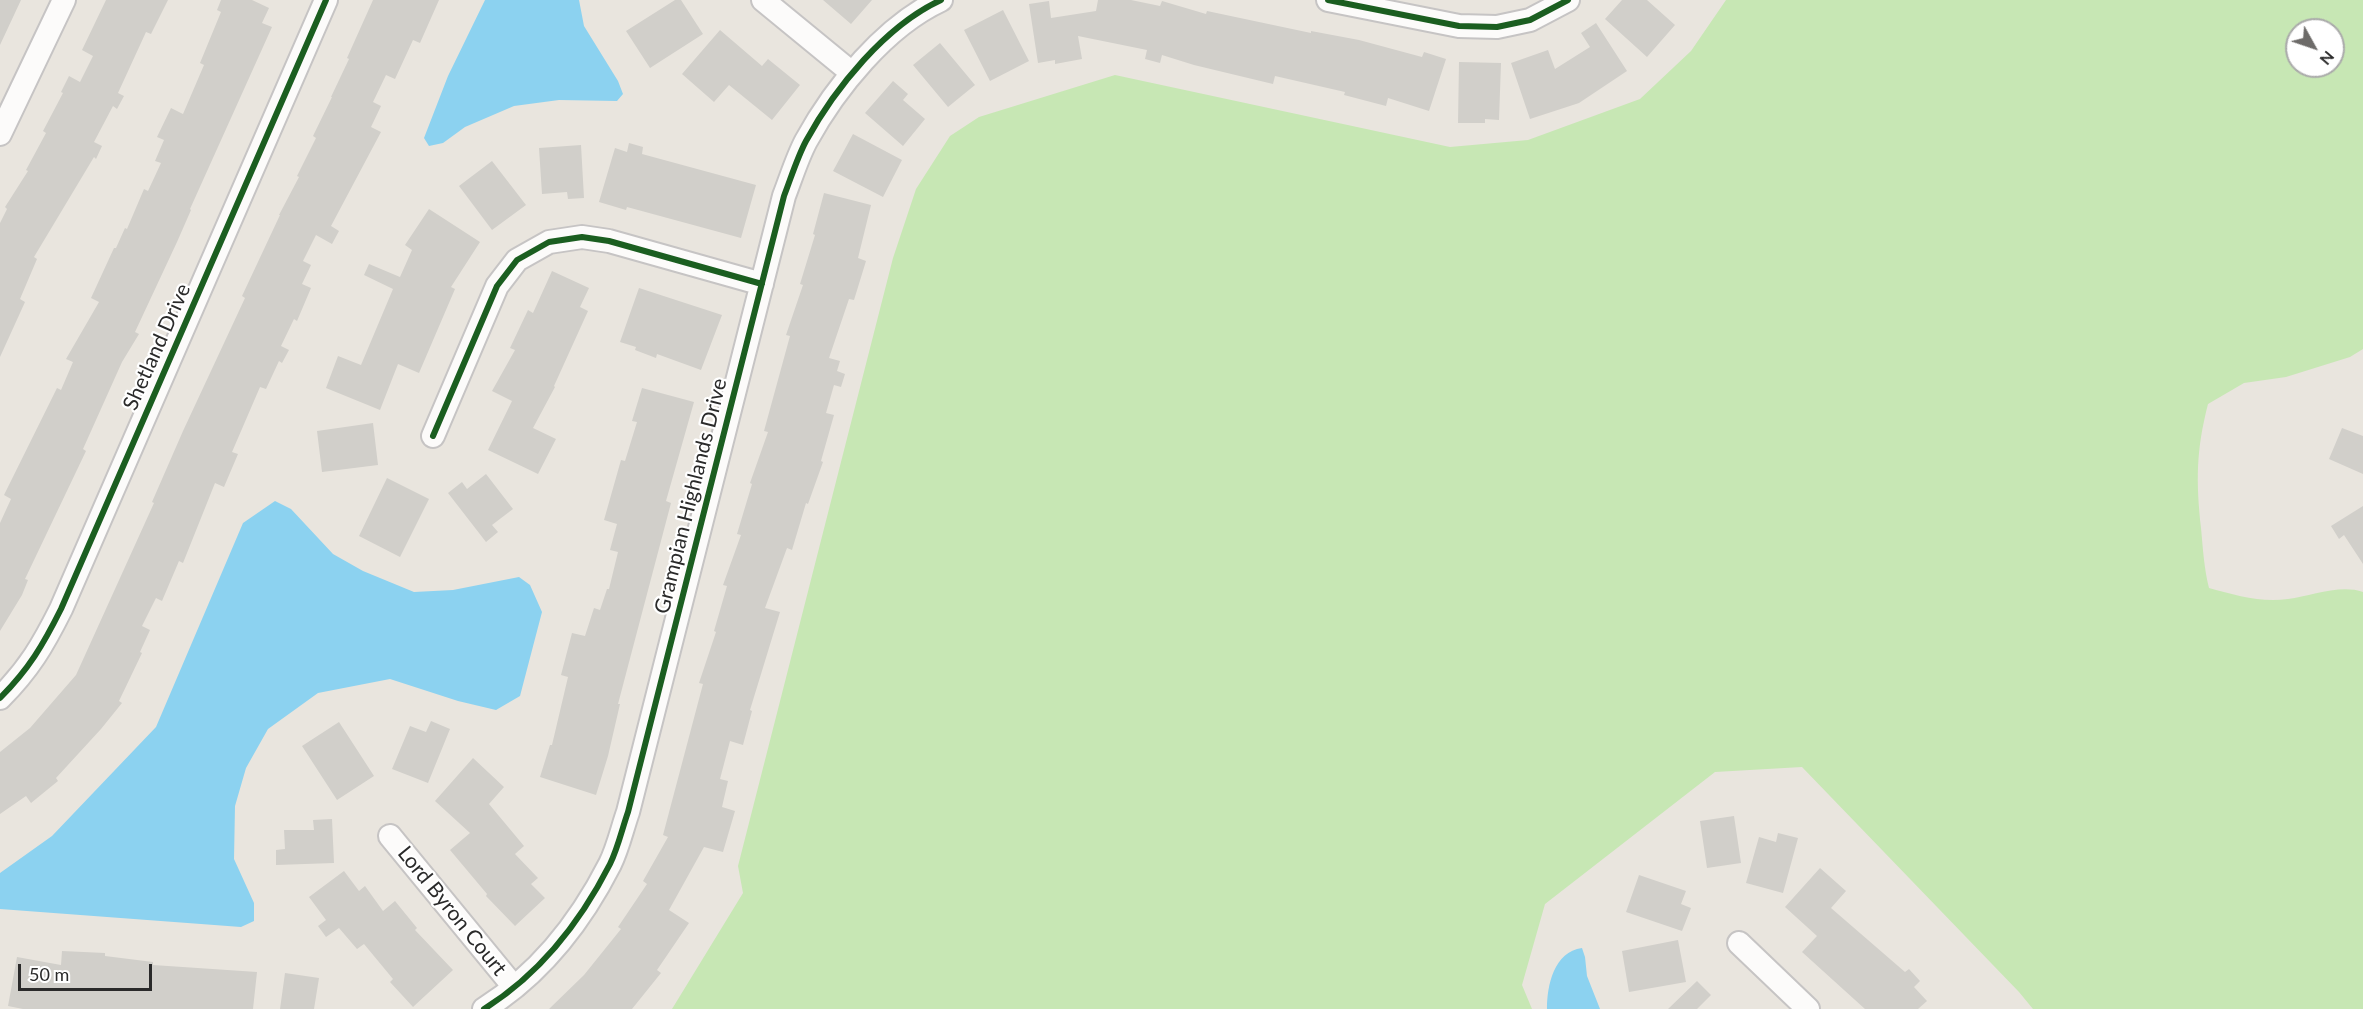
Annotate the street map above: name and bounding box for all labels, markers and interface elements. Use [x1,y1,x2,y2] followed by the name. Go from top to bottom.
[2285,18,2345,78] north arrow
[2316,48,2339,69] text: N
[118,280,196,414] street label: Shetland Drive
[650,376,732,616] street label: Grampian Highlands Drive
[392,841,512,981] street label: Lord Byron Court
[21,952,154,990] scale bar
[29,963,69,985] text: 50 m

